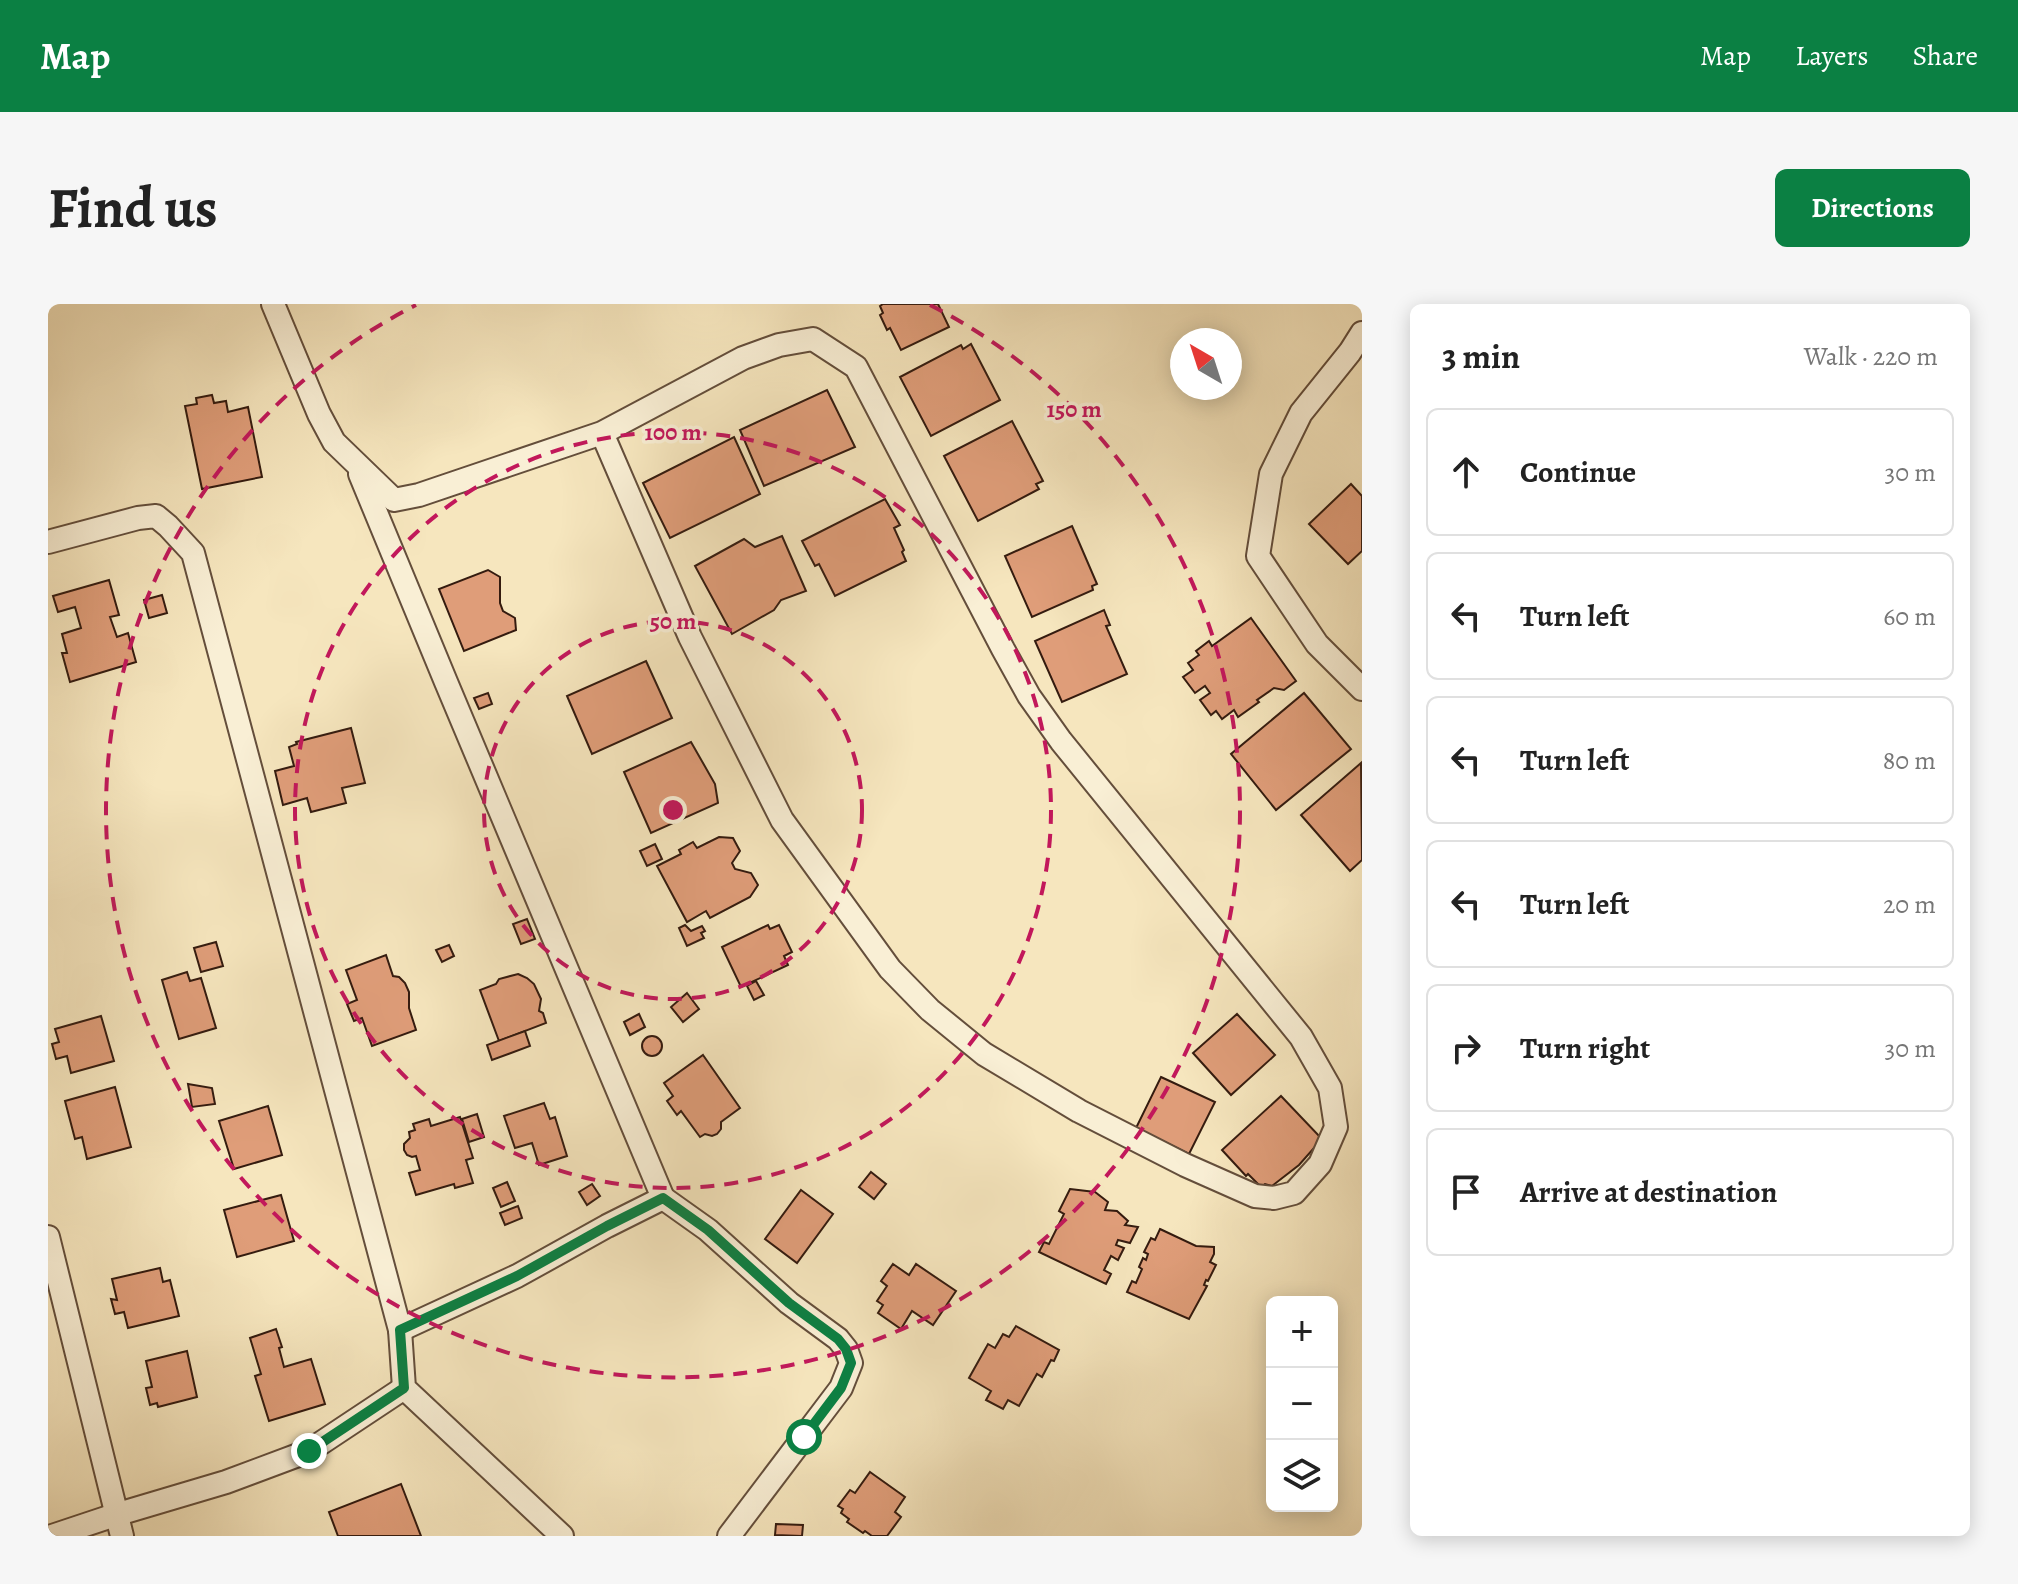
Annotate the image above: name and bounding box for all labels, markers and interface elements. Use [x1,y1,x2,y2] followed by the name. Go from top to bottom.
[40,30,110,82] text: Map
[1700,37,1751,75] text: Map
[1795,37,1868,75] text: Layers
[1912,37,1978,75] text: Share
[1775,169,1970,247] button: Directions
[48,170,218,246] text: Find us
[1170,328,1242,400] north arrow
[1442,333,1520,380] text: 3 min
[1804,339,1938,374] text: Walk · 220 m
[1046,393,1102,425] text: 150 m
[644,416,702,448] text: 100 m
[1444,450,1488,494] icon: ahead
[1520,452,1636,492] text: Continue
[1885,455,1936,490] text: 30 m
[1444,594,1488,638] icon: left
[1520,596,1629,636] text: Turn left
[1883,599,1936,634] text: 60 m
[650,605,696,637] text: 50 m
[1444,738,1488,782] icon: left
[1520,740,1629,780] text: Turn left
[1883,743,1936,778] text: 80 m
[659,796,687,824] centre of rings
[1444,882,1488,926] icon: left
[1520,884,1629,924] text: Turn left
[1883,887,1936,922] text: 20 m
[1444,1026,1488,1070] icon: right
[1520,1028,1650,1068] text: Turn right
[1885,1031,1936,1066] text: 30 m
[1444,1170,1488,1214] icon: arrive
[1520,1172,1777,1212] text: Arrive at destination
[1266,1296,1338,1512] map controls
[1266,1296,1338,1368] button: +
[1266,1368,1338,1440] button: −
[786,1419,822,1455] route start
[291,1433,327,1469] route end
[1266,1440,1338,1512] button: layers

